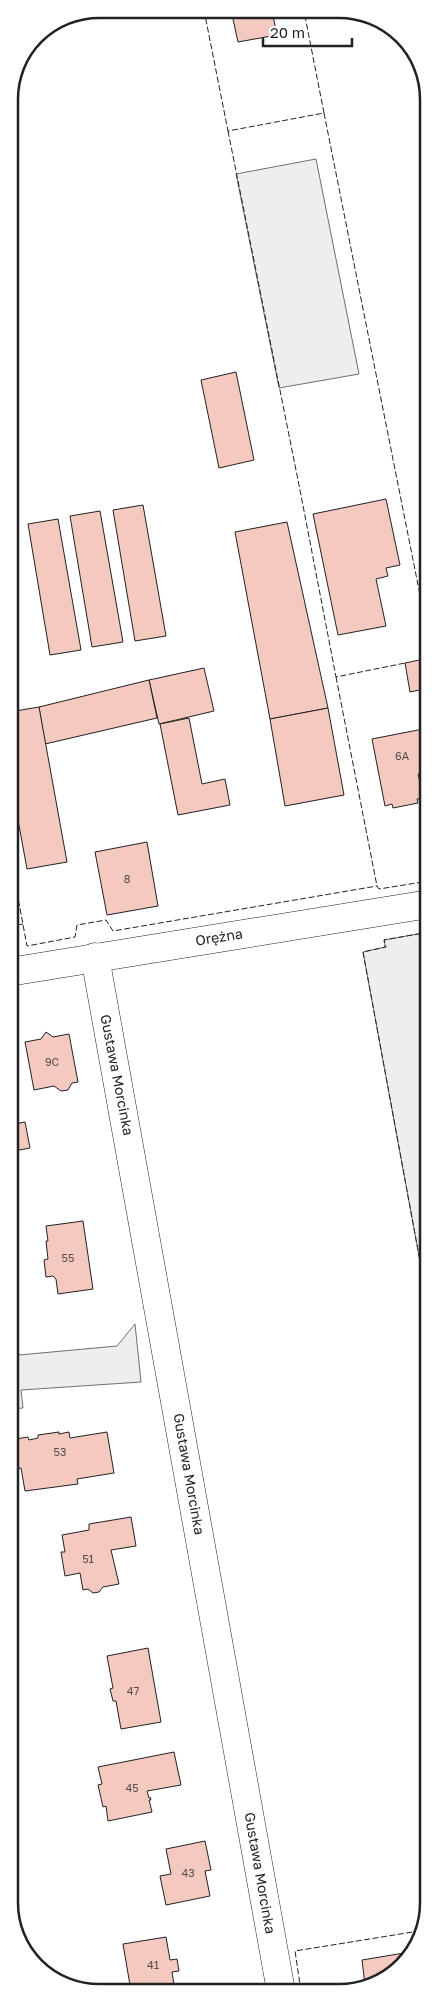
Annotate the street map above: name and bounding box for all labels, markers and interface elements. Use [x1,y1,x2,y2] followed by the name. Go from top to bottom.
[263,15,352,47] scale bar
[270,23,305,41] text: 20 m
[395,749,410,762] house number: 6A
[124,872,131,885] house number: 8
[194,924,244,949] street label: Orężna
[97,1013,138,1137] street label: Gustawa Morcinka
[45,1055,59,1068] house number: 9C
[62,1251,74,1264] house number: 55
[170,1412,209,1536] street label: Gustawa Morcinka
[54,1445,66,1458] house number: 53
[82,1552,94,1565] house number: 51
[127,1684,139,1697] house number: 47
[125,1781,139,1794] house number: 45
[241,1811,280,1935] street label: Gustawa Morcinka
[181,1866,195,1879] house number: 43
[147,1958,159,1971] house number: 41

